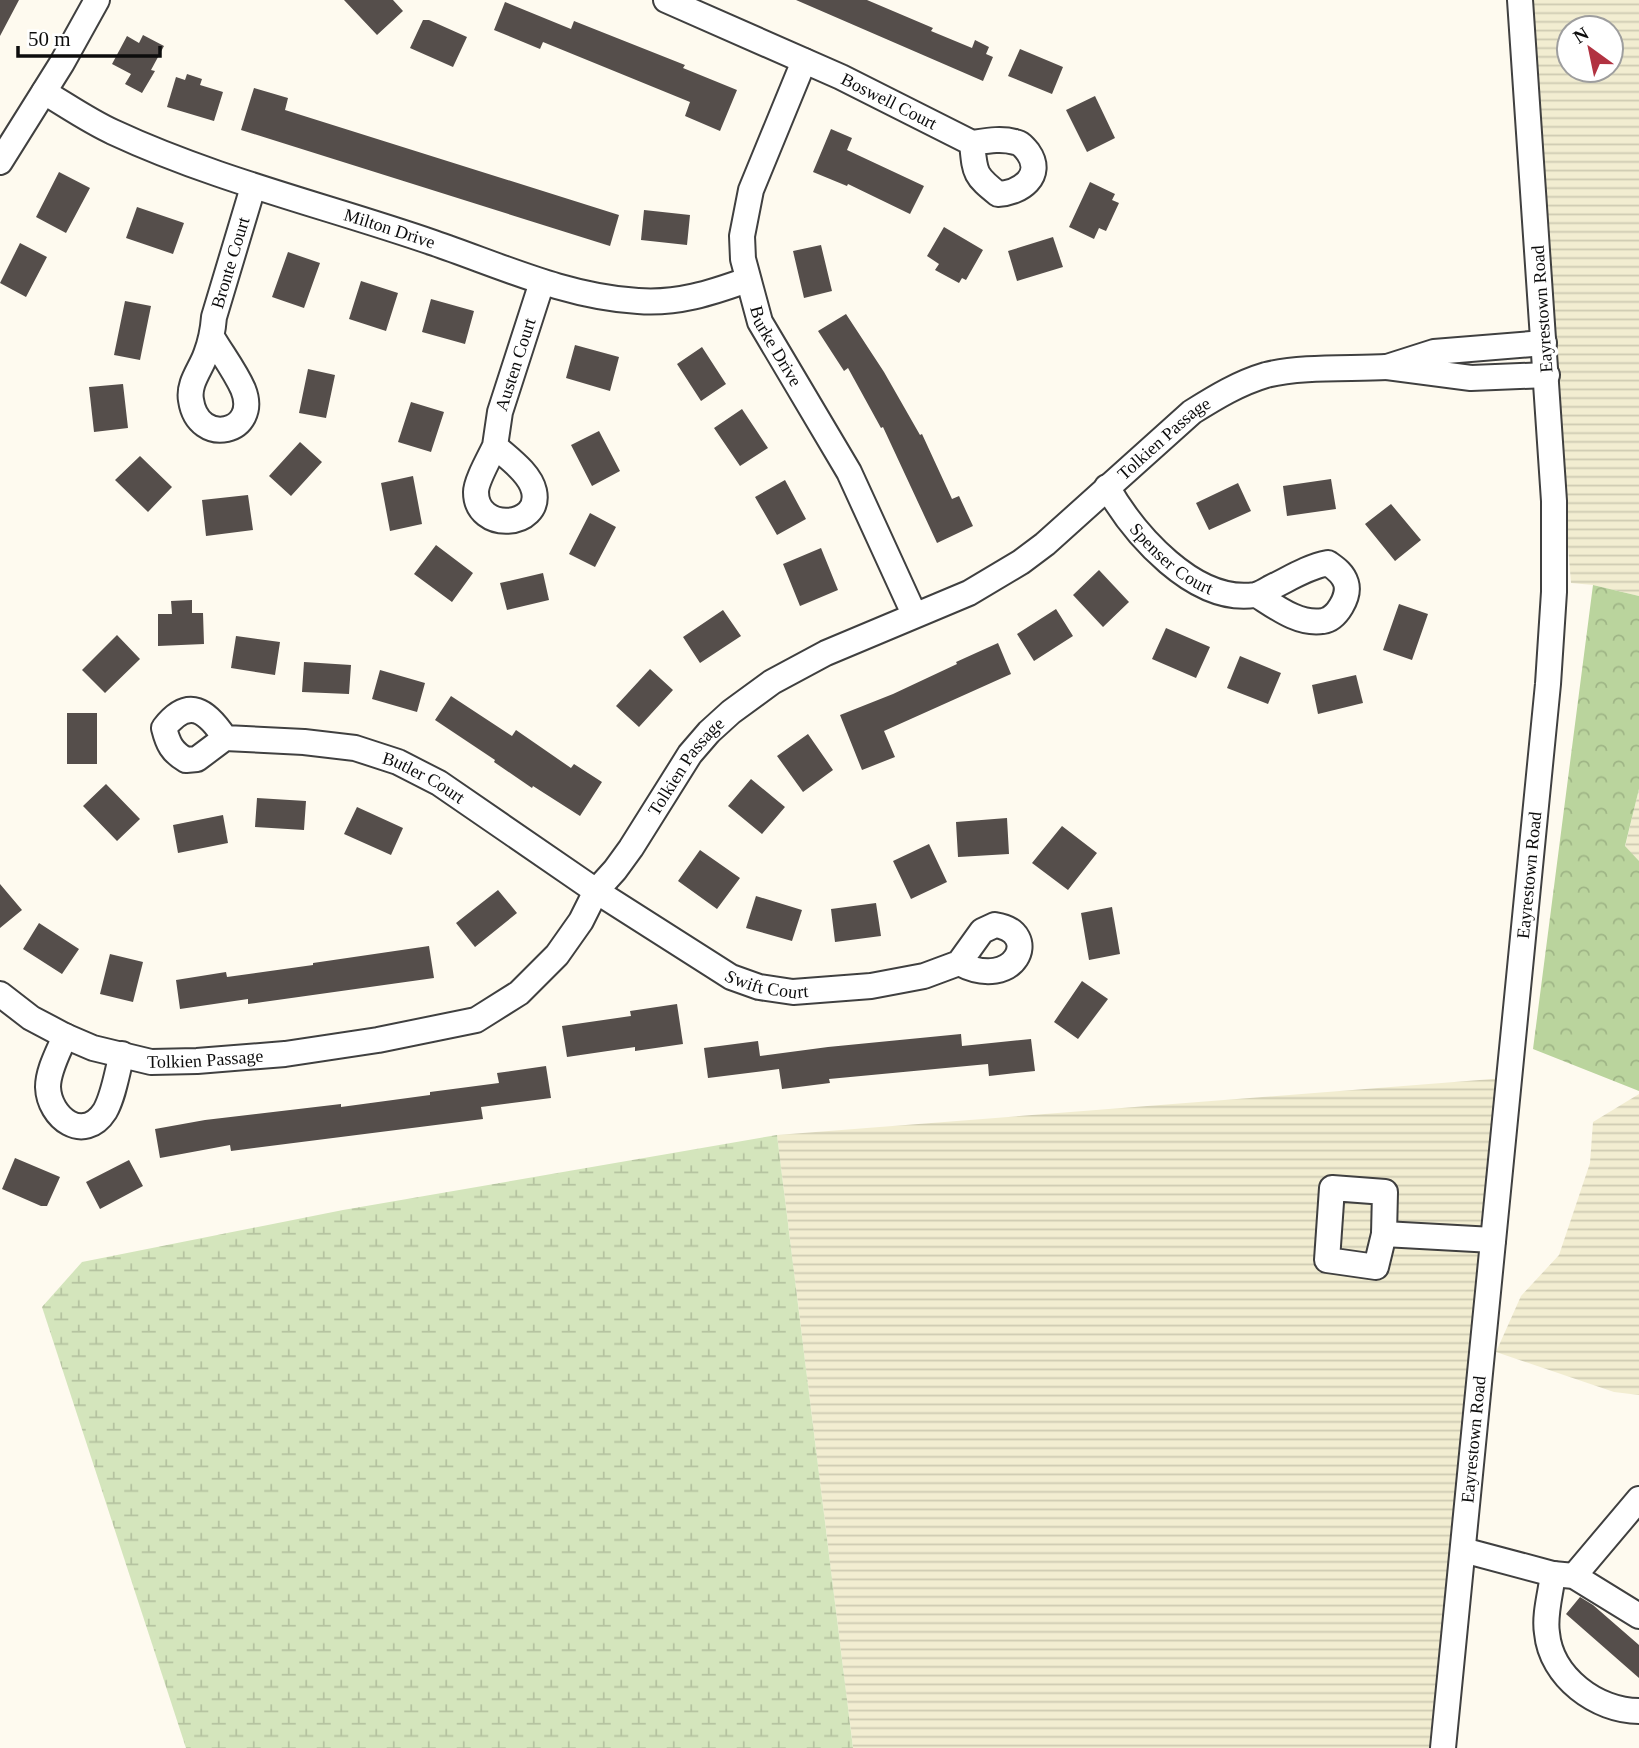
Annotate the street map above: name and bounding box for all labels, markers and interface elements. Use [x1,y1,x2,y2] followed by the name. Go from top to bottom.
[18,14,159,58] scale bar
[1555,14,1625,84] north arrow
[1570,22,1593,48] text: N
[28,27,71,51] text: 50 m
[838,69,940,134] street label: Boswell Court
[342,205,438,253] street label: Milton Drive
[207,215,253,311] street label: Bronte Court
[1528,245,1556,373] street label: Eayrestown Road
[746,304,806,390] street label: Burke Drive
[491,315,540,413] street label: Austen Court
[1113,393,1214,484] street label: Tolkien Passage
[1126,519,1216,599] street label: Spenser Court
[644,713,728,819] street label: Tolkien Passage
[380,748,469,808] street label: Butler Court
[1513,811,1545,940] street label: Eayrestown Road
[721,966,809,1003] street label: Swift Court
[147,1046,264,1072] street label: Tolkien Passage
[1457,1375,1490,1504] street label: Eayrestown Road

